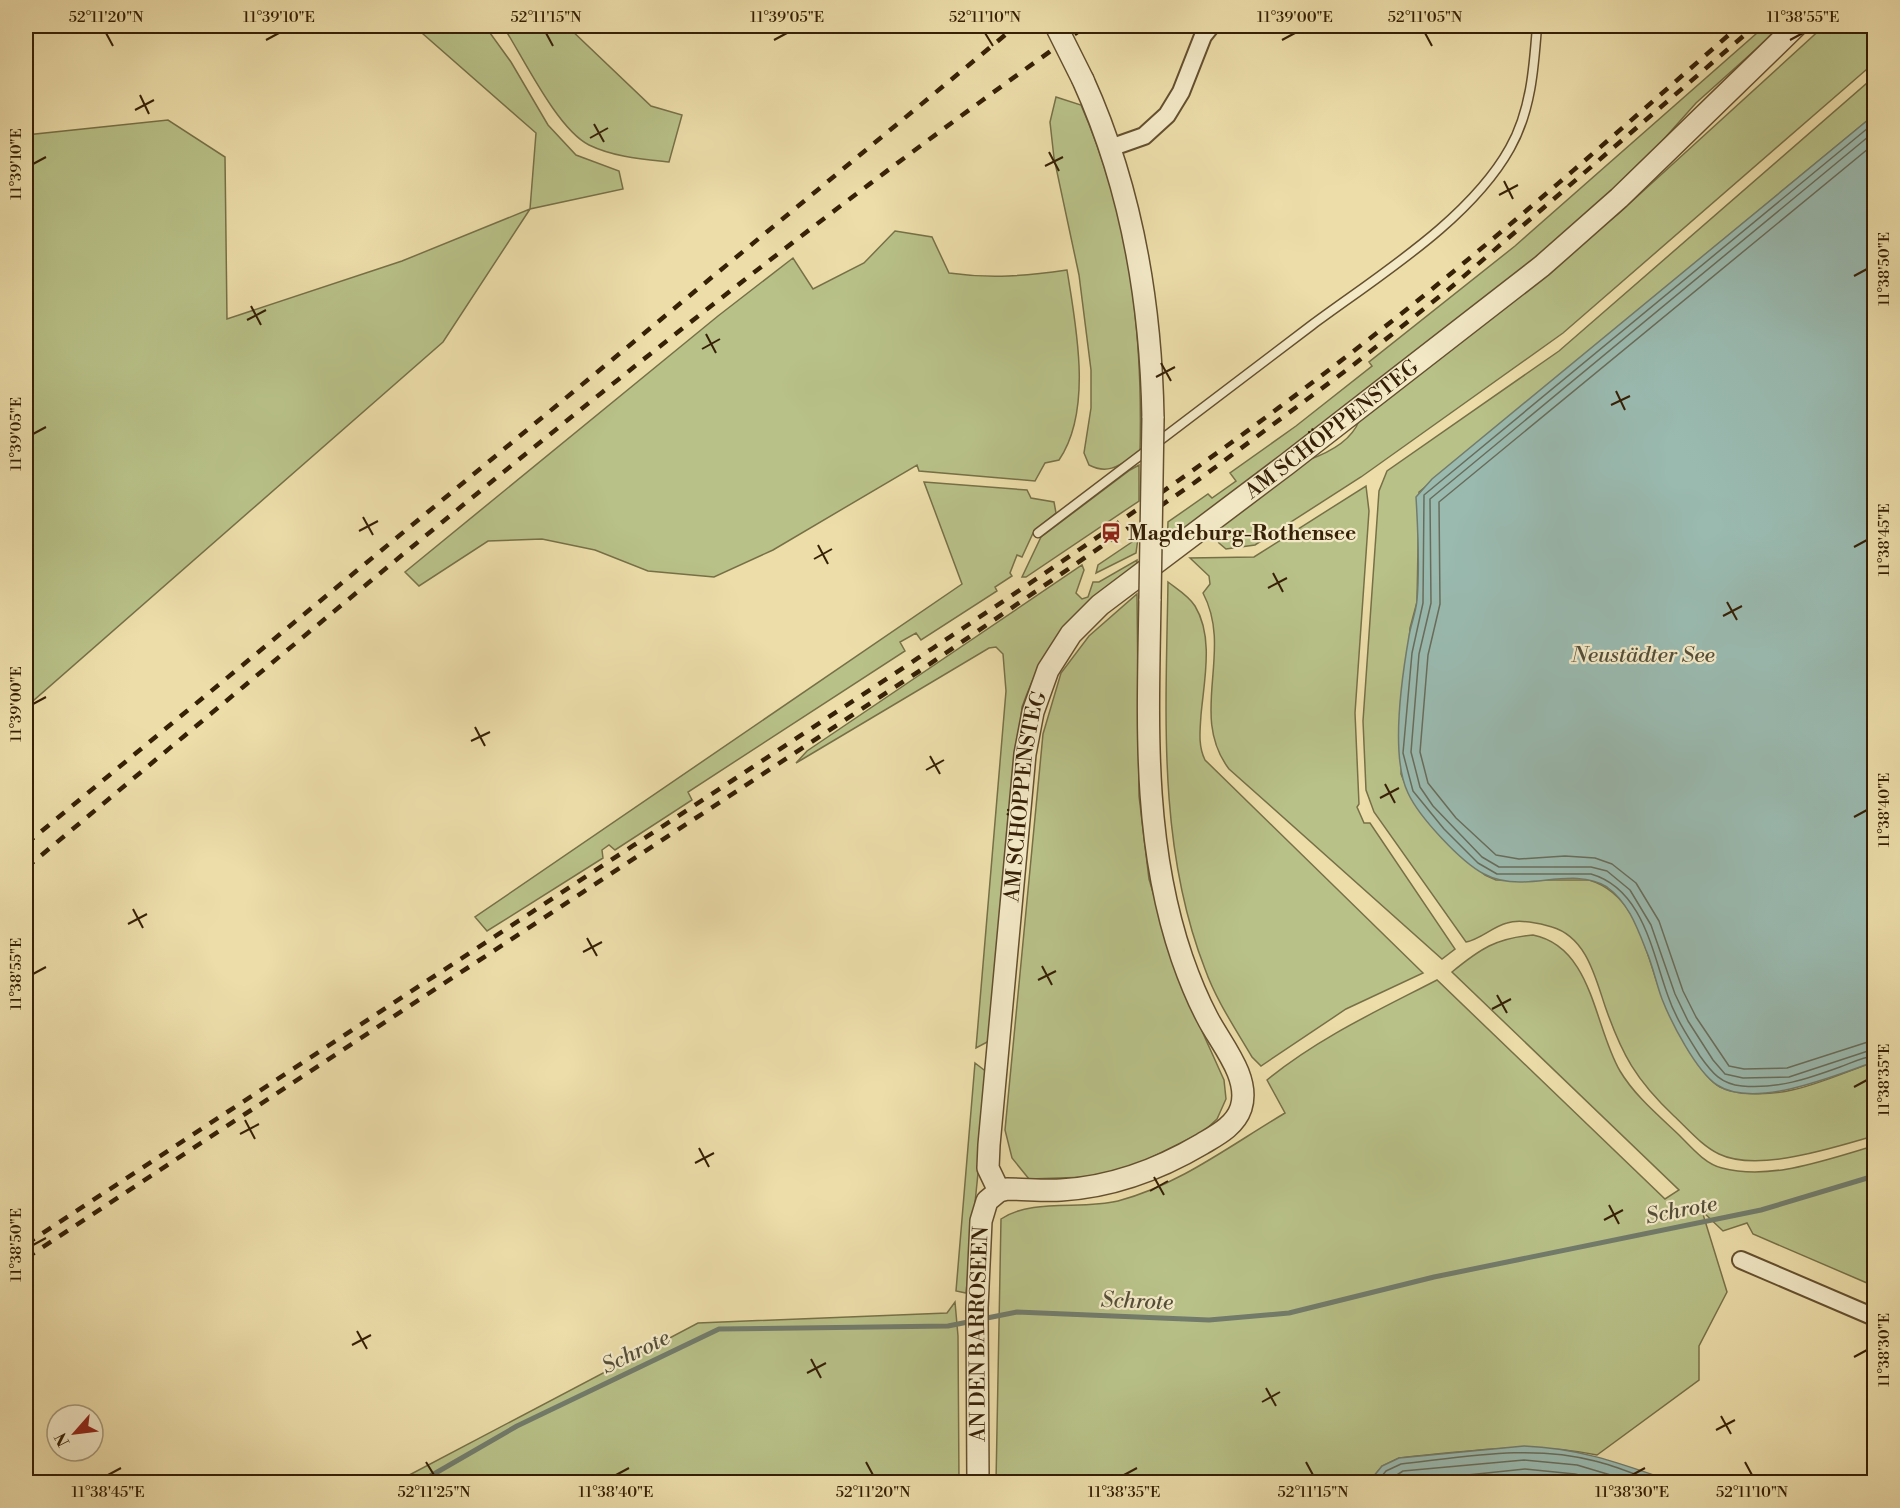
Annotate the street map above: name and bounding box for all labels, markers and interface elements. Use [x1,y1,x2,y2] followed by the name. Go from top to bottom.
[69,8,143,27] text: 52°11'20"N
[243,8,315,27] text: 11°39'10"E
[511,8,581,27] text: 52°11'15"N
[750,8,824,27] text: 11°39'05"E
[949,8,1021,27] text: 52°11'10"N
[1257,8,1333,27] text: 11°39'00"E
[1388,8,1462,27] text: 52°11'05"N
[1767,8,1839,27] text: 11°38'55"E
[7,128,26,200] text: 11°39'10"E
[1875,232,1894,306] text: 11°38'50"E
[1239,354,1425,506] street label: AM SCHÖPPENSTEG
[7,397,26,471] text: 11°39'05"E
[1875,503,1894,577] text: 11°38'45"E
[1099,521,1123,545] station icon: Magdeburg-Rothensee
[1128,521,1356,547] place label: Magdeburg-Rothensee
[1570,642,1715,669] water label: Neustädter See
[7,666,26,742] text: 11°39'00"E
[999,687,1054,904] street label: AM SCHÖPPENSTEG
[1875,773,1894,847] text: 11°38'40"E
[7,938,26,1010] text: 11°38'55"E
[1875,1044,1894,1116] text: 11°38'35"E
[1643,1190,1719,1231] water label: Schrote
[7,1208,26,1282] text: 11°38'50"E
[965,1225,995,1443] street label: AN DEN BARROSEEN
[1100,1287,1174,1316] water label: Schrote
[1875,1313,1894,1387] text: 11°38'30"E
[597,1324,674,1380] water label: Schrote
[45,1403,105,1463] north arrow
[51,1429,74,1450] text: N
[71,1483,145,1502] text: 11°38'45"E
[398,1483,470,1502] text: 52°11'25"N
[579,1483,653,1502] text: 11°38'40"E
[836,1483,910,1502] text: 52°11'20"N
[1088,1483,1160,1502] text: 11°38'35"E
[1278,1483,1348,1502] text: 52°11'15"N
[1595,1483,1669,1502] text: 11°38'30"E
[1716,1483,1788,1502] text: 52°11'10"N

